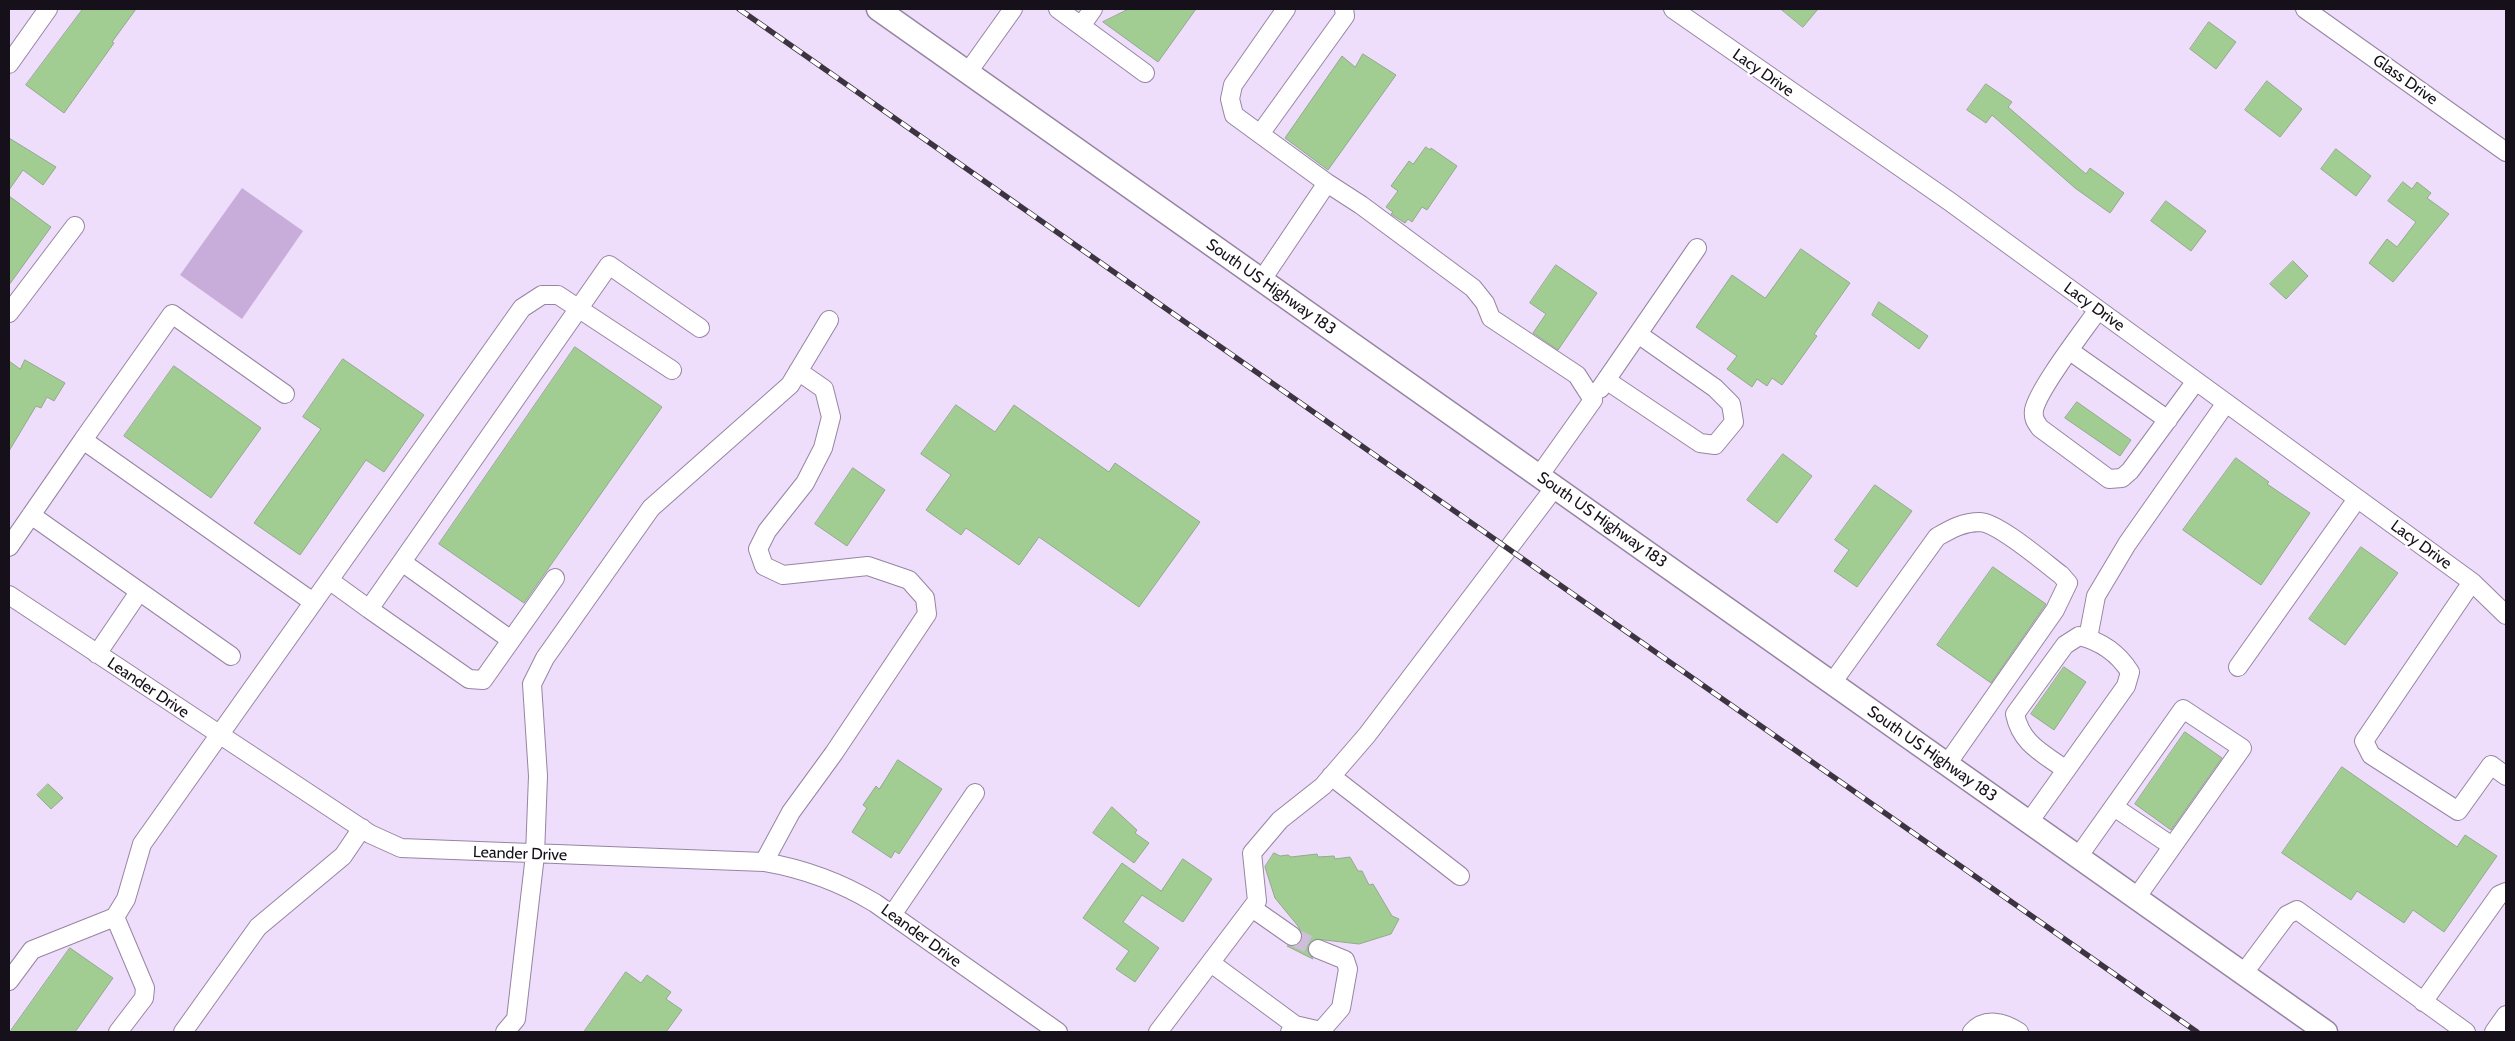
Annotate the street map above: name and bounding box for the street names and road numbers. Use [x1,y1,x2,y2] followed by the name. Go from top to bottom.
[1729,45,1797,101] street label: Lacy Drive
[2369,51,2441,109] street label: Glass Drive
[1202,235,1340,339] street label: South US Highway 183
[2060,279,2128,335] street label: Lacy Drive
[1533,468,1671,572] street label: South US Highway 183
[2387,517,2455,573] street label: Lacy Drive
[104,654,192,722] street label: Leander Drive
[1863,702,2001,806] street label: South US Highway 183
[473,843,567,865] street label: Leander Drive
[877,901,965,971] street label: Leander Drive

